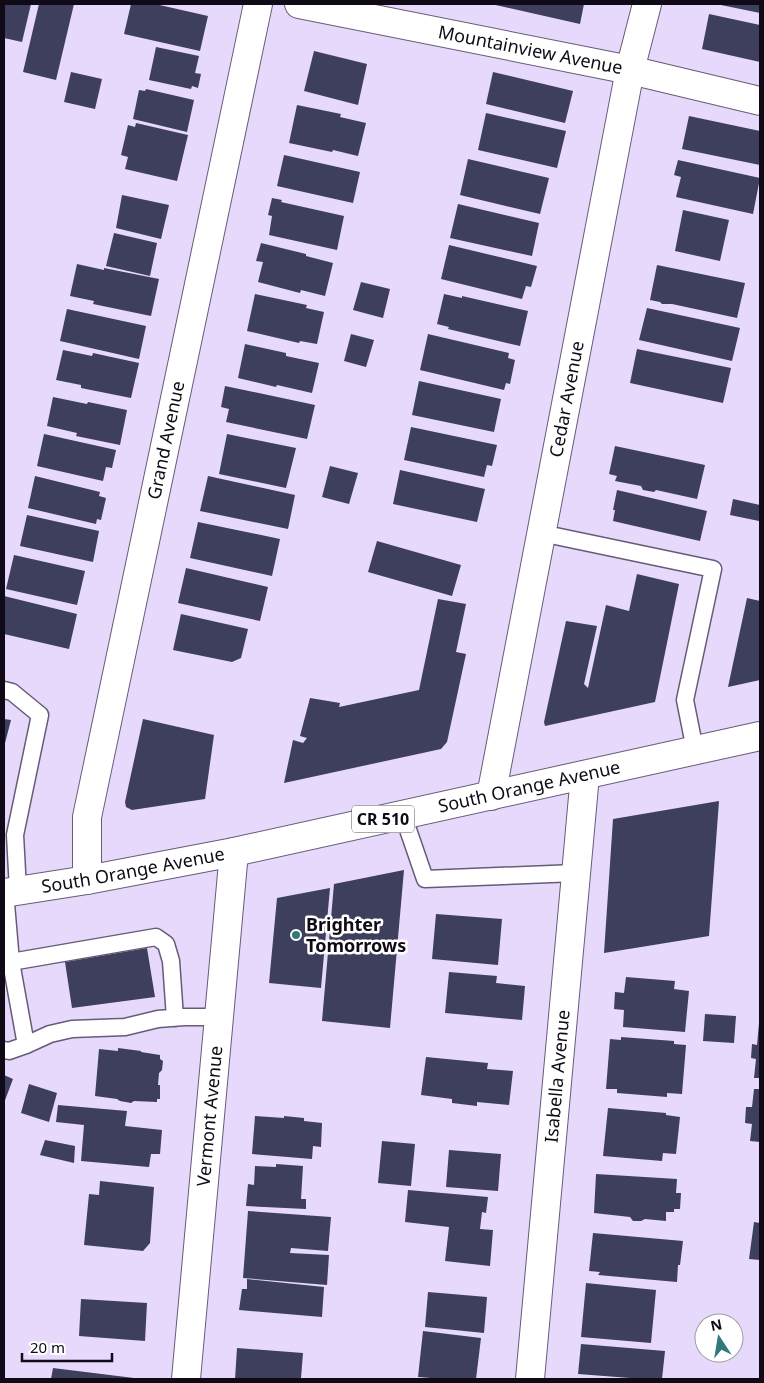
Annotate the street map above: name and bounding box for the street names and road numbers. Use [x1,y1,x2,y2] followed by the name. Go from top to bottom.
[436,19,625,79] street label: Mountainview Avenue
[543,339,589,459] street label: Cedar Avenue
[141,379,189,501] street label: Grand Avenue
[436,754,622,818] street label: South Orange Avenue
[352,806,414,832] road number: CR 510
[40,841,226,898] street label: South Orange Avenue
[539,1009,575,1144] street label: Isabella Avenue
[191,1045,227,1187] street label: Vermont Avenue

